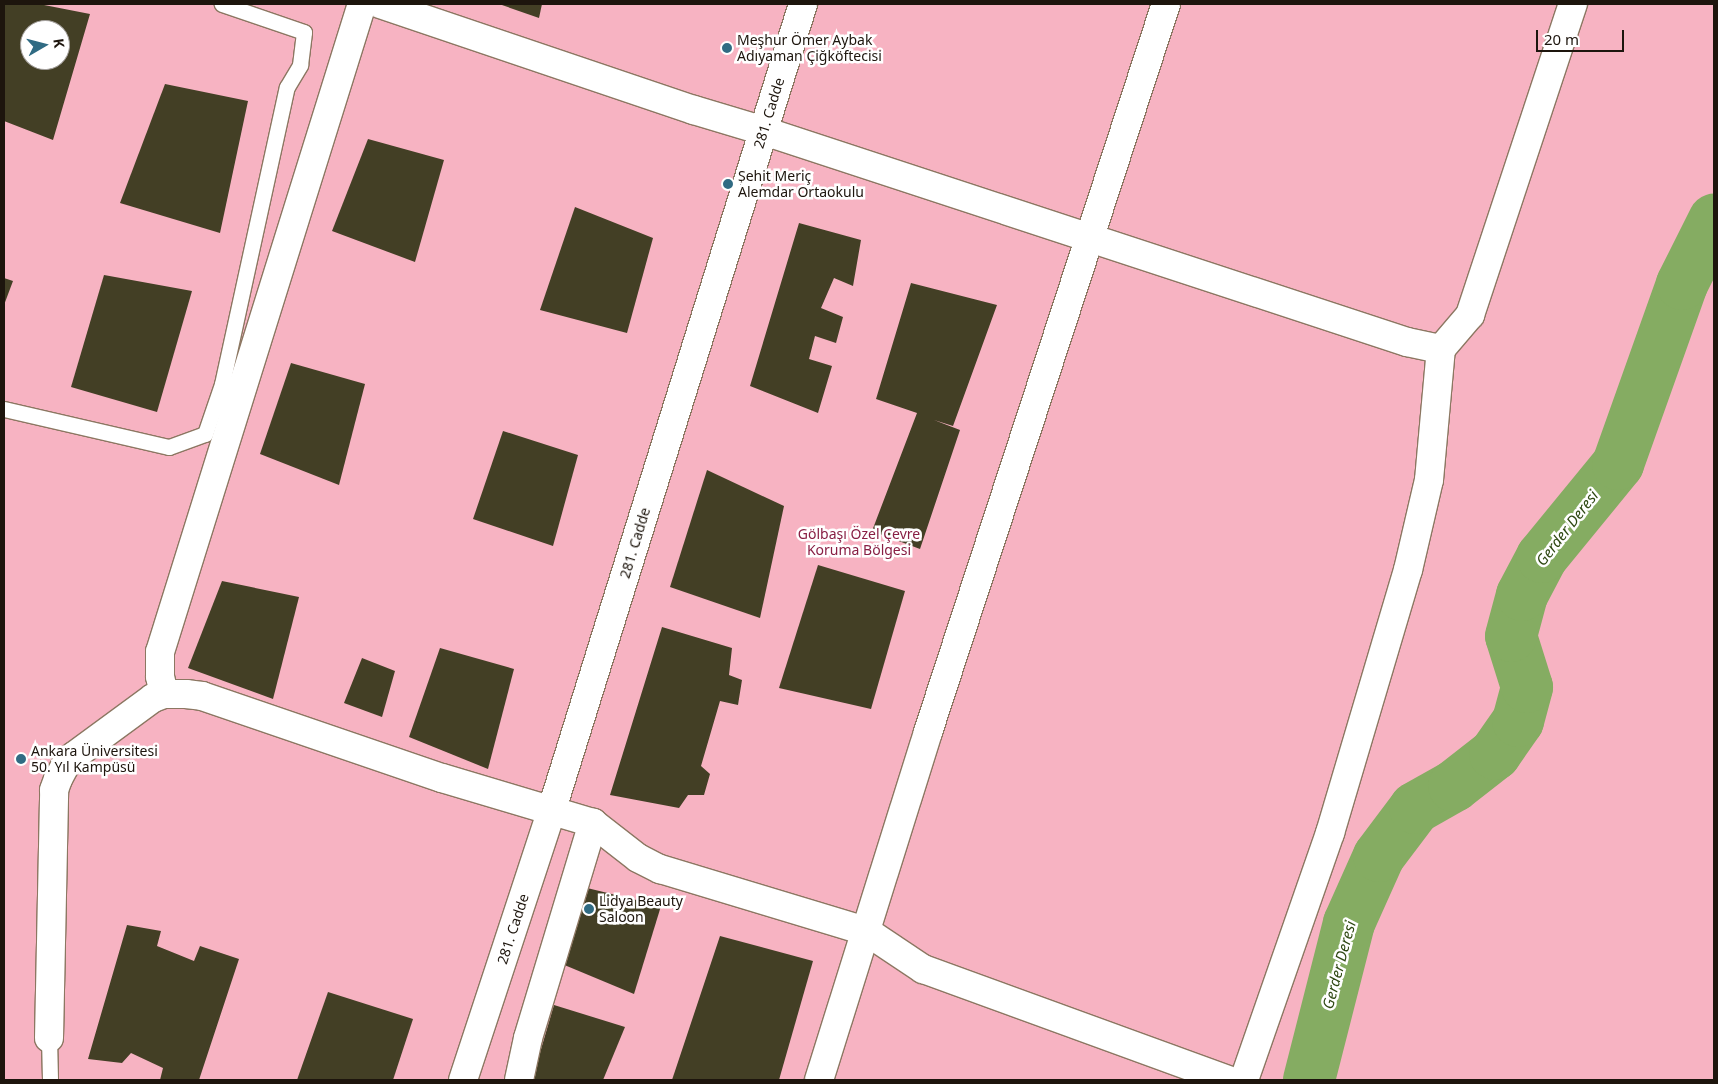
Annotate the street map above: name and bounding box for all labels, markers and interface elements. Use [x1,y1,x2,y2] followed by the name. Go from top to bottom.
[20,20,70,70] north arrow
[1538,20,1626,52] scale bar
[1544,29,1579,49] text: 20 m
[737,32,882,64] place label: Meşhur Ömer Aybak Adıyaman Çiğköftecisi
[49,37,69,49] text: K
[721,42,733,54] marker: Meşhur Ömer Aybak Adıyaman Çiğköftecisi
[750,76,788,150] street label: 281. Cadde
[738,168,864,200] place label: Şehit Meriç Alemdar Ortaokulu
[722,178,734,190] marker: Şehit Meriç Alemdar Ortaokulu
[1532,487,1602,569] water label: Gerder Deresi
[616,506,654,580] street label: 281. Cadde
[798,526,920,558] park label: Gölbaşı Özel Çevre Koruma Bölgesi
[31,743,158,776] place label: Ankara Üniversitesi 50. Yıl Kampüsü
[15,753,27,765] marker: Ankara Üniversitesi 50. Yıl Kampüsü
[494,892,532,966] street label: 281. Cadde
[599,893,683,926] place label: Lidya Beauty Saloon
[583,903,595,915] marker: Lidya Beauty Saloon
[1319,919,1359,1011] water label: Gerder Deresi

